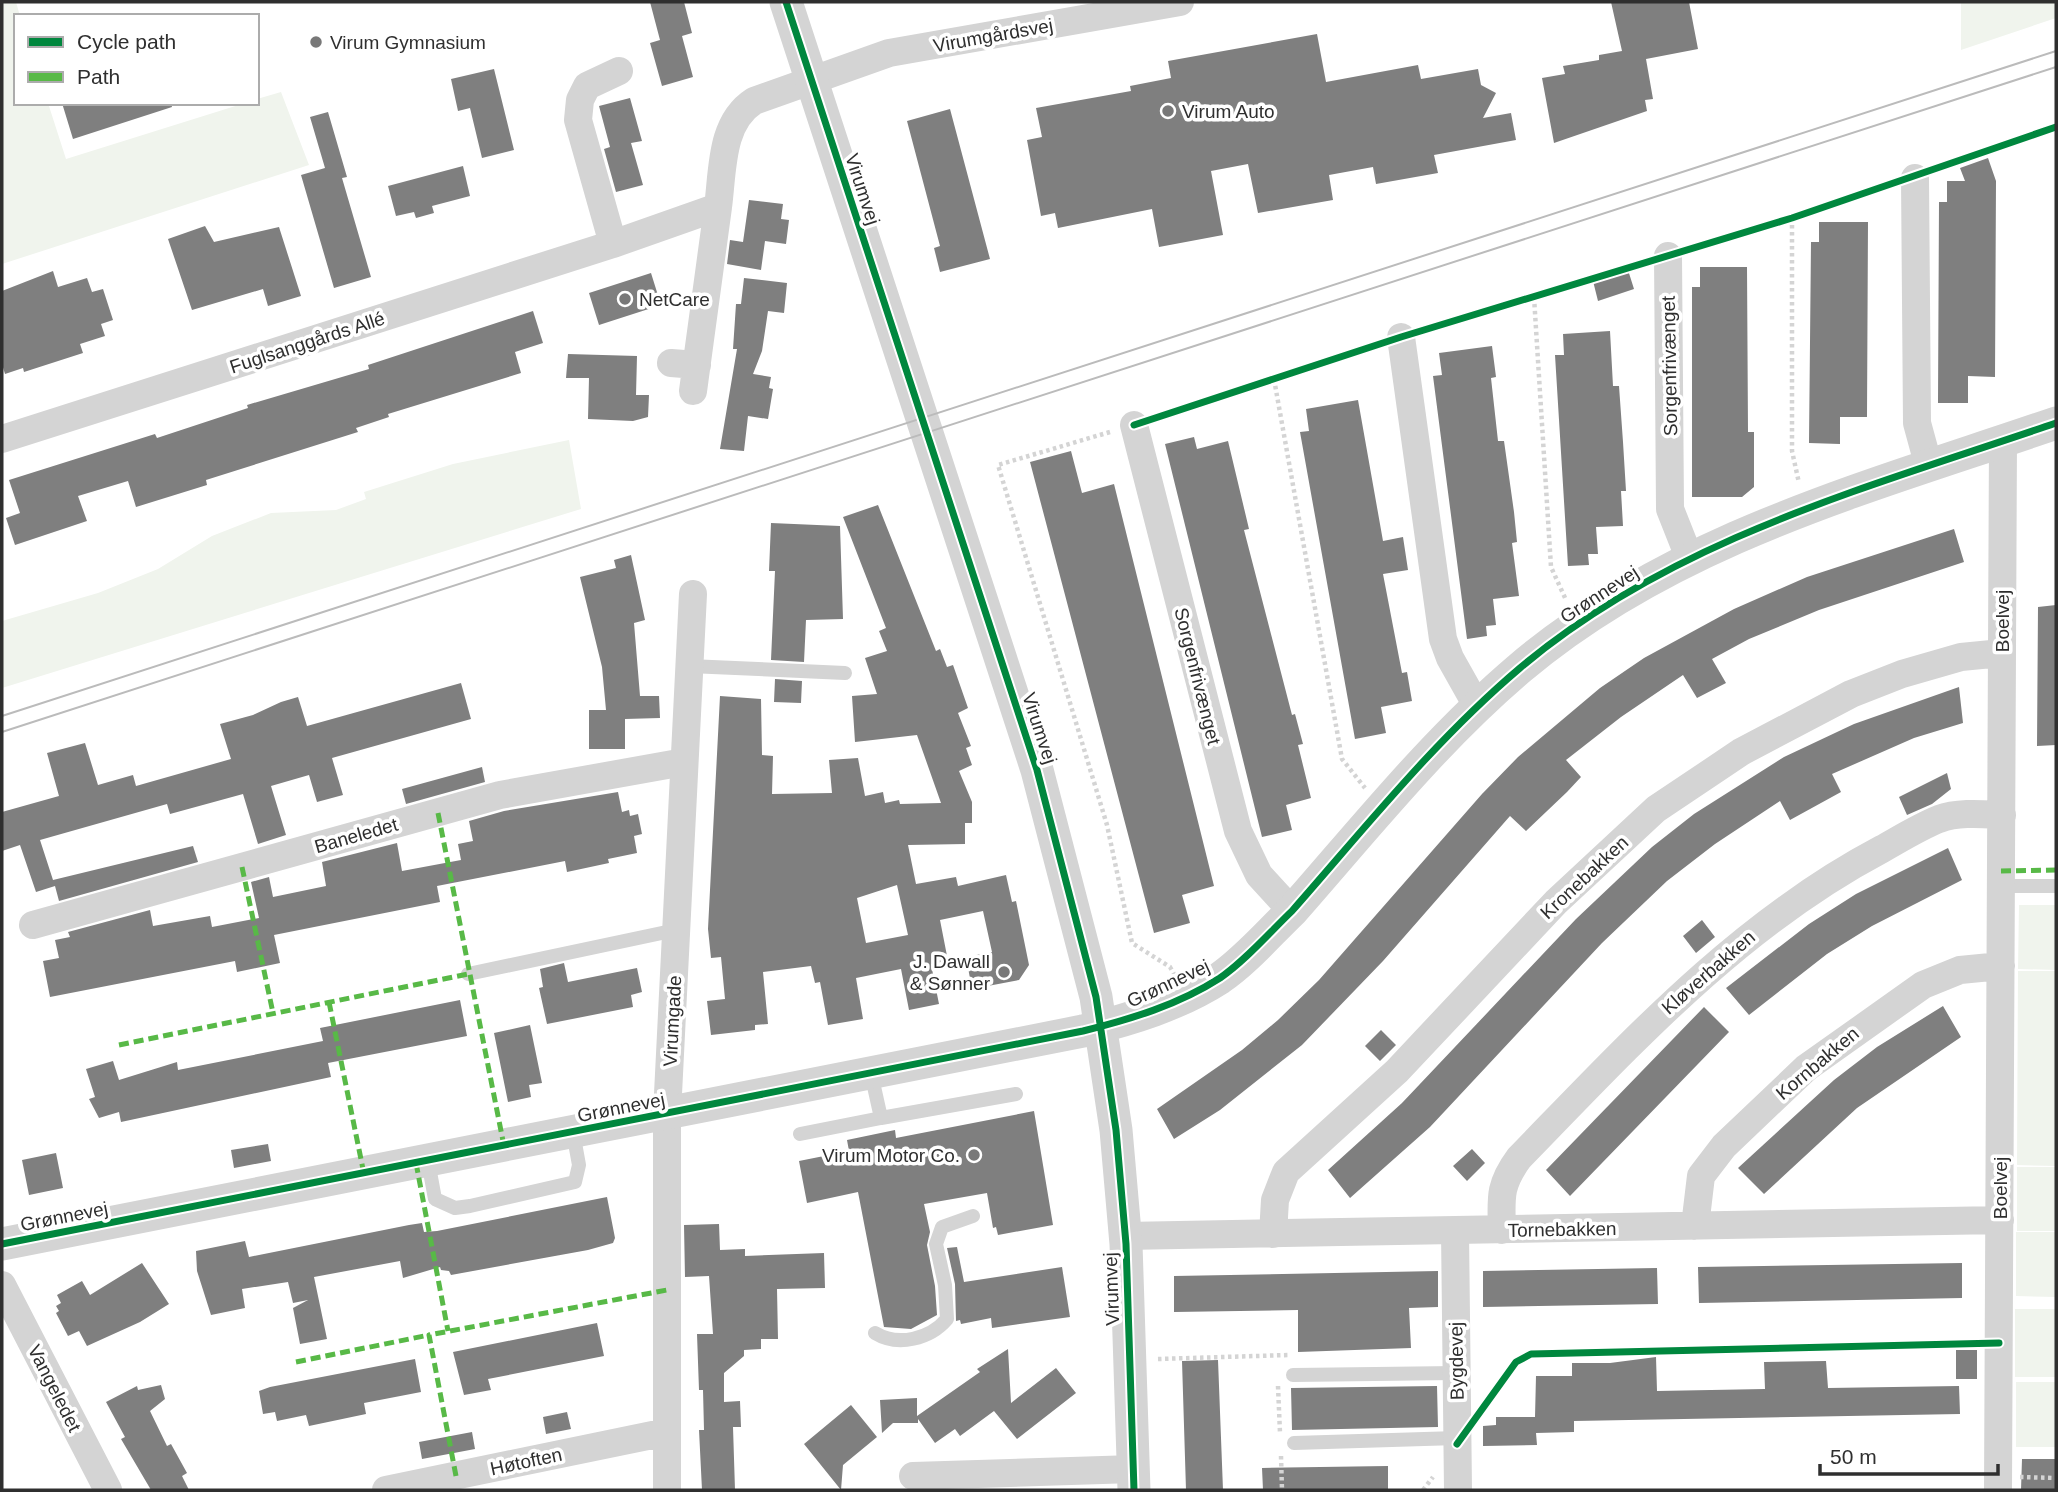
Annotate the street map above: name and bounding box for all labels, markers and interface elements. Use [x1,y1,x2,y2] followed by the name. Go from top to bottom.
[14,14,259,105] legend
[932,15,1055,56] street label: Virumgårdsvej
[77,30,176,53] text: Cycle path
[330,32,486,53] place label: Virum Gymnasium
[308,34,324,50] marker: Virum Gymnasium
[77,65,120,88] text: Path
[1182,101,1275,122] place label: Virum Auto
[1160,103,1176,119] marker: Virum Auto
[841,151,884,227] street label: Virumvej
[639,289,710,310] place label: NetCare
[617,291,633,307] marker: NetCare
[1658,295,1681,436] street label: Sorgenfrivænget
[227,308,387,377] street label: Fuglsanggårds Allé
[1556,561,1642,627] street label: Grønnevej
[1992,590,2013,652] street label: Boelvej
[1170,605,1225,748] street label: Sorgenfrivænget
[1018,690,1061,766] street label: Virumvej
[312,813,401,857] street label: Baneledet
[1536,832,1632,923] street label: Kronebakken
[1658,926,1759,1018] street label: Kløverbakken
[910,951,991,994] place label: J. Dawall & Sønner
[1124,955,1213,1012] street label: Grønnevej
[996,964,1012,980] marker: J. Dawall & Sønner
[660,975,685,1067] street label: Virumgade
[1772,1023,1863,1104] street label: Kornbakken
[576,1089,667,1126] street label: Grønnevej
[822,1145,960,1166] place label: Virum Motor Co.
[966,1147,982,1163] marker: Virum Motor Co.
[1990,1157,2011,1219] street label: Boelvej
[19,1198,110,1235] street label: Grønnevej
[1507,1218,1617,1241] street label: Tornebakken
[1100,1252,1123,1326] street label: Virumvej
[1445,1322,1468,1400] street label: Bygdevej
[24,1341,86,1436] street label: Vangeledet
[1820,1432,1998,1476] scale bar
[488,1444,564,1479] street label: Høtoften
[1830,1445,1877,1468] text: 50 m

